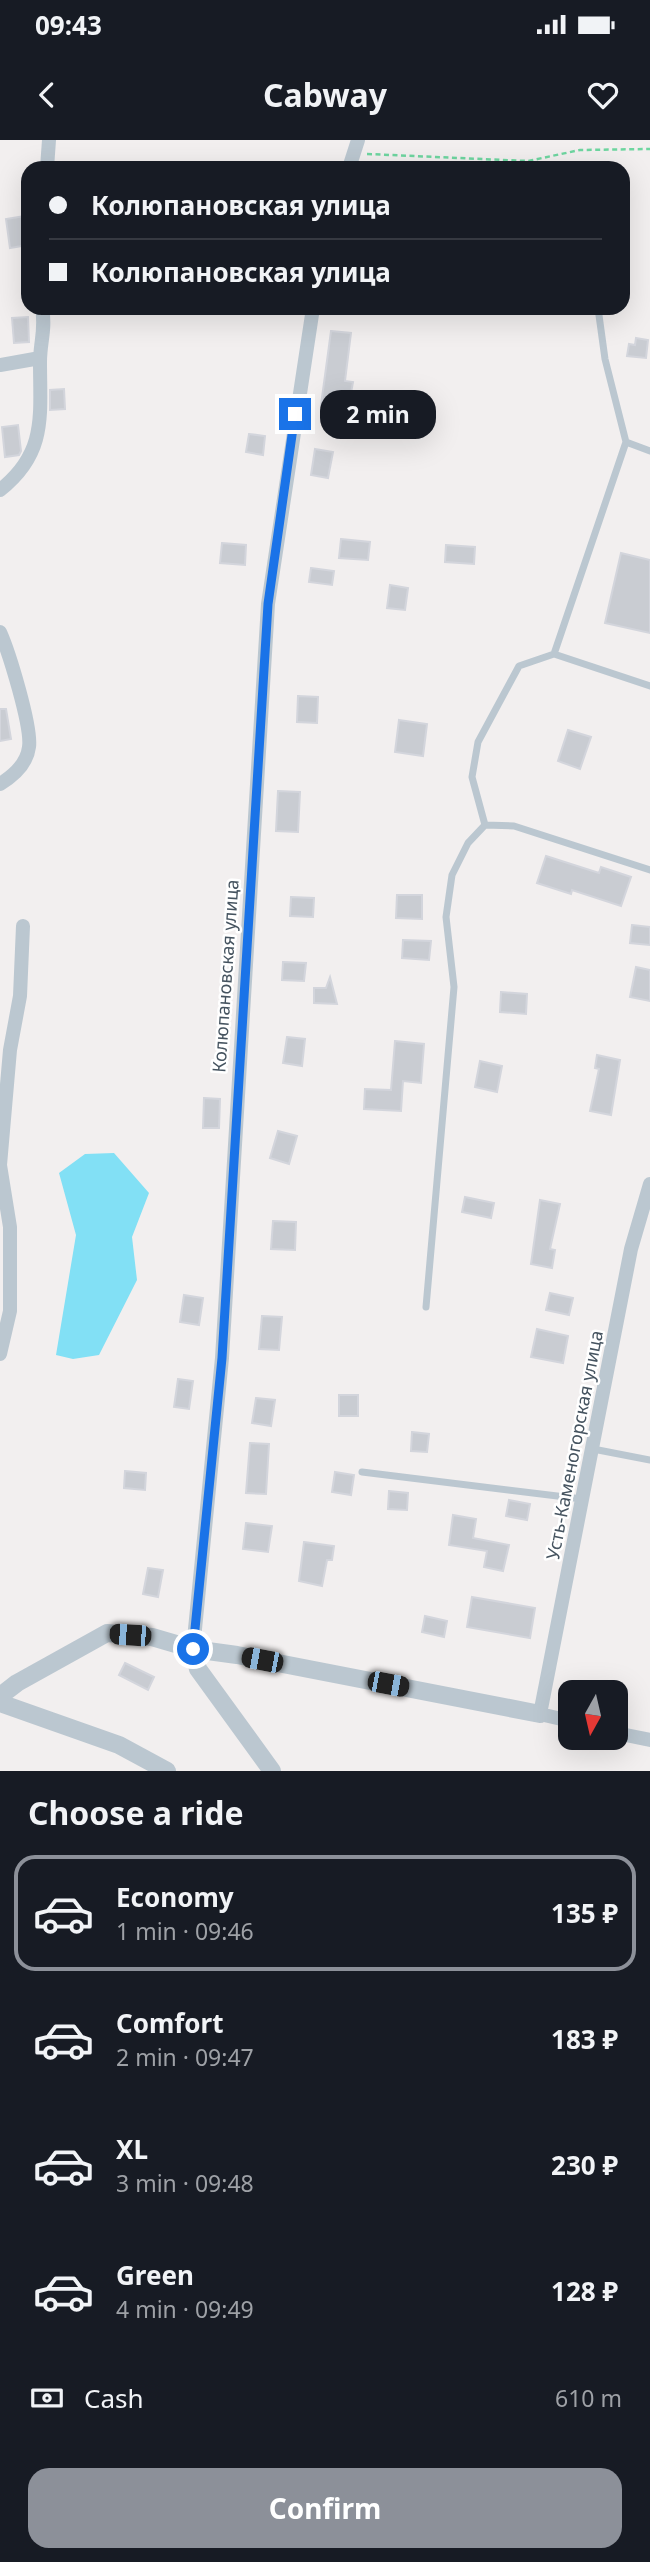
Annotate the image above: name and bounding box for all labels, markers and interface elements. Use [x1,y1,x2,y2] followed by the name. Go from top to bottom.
[35,7,102,43] text: 09:43
[263,73,387,116] text: Cabway
[28,76,66,114] icon: back
[584,76,622,114] icon: heart
[91,187,391,223] text: Колюпановская улица
[91,254,391,290] text: Колюпановская улица
[320,390,435,438] callout: 2 min
[279,398,311,430] route end
[346,398,410,430] text: 2 min
[206,879,244,1073] street label: Колюпановская улица
[540,1328,608,1562] street label: Усть-Каменогорская улица
[109,1623,152,1647] car
[177,1633,209,1665] route start
[240,1646,285,1674] car
[366,1670,411,1698] car
[558,1680,628,1750] north arrow
[558,1680,628,1750] map controls
[28,1791,244,1834] text: Choose a ride
[116,1879,234,1915] text: Economy
[32,1882,95,1945] icon: car
[551,1895,618,1931] text: 135 ₽
[116,1915,254,1947] text: 1 min · 09:46
[116,2005,224,2041] text: Comfort
[32,2008,95,2071] icon: car
[551,2021,618,2057] text: 183 ₽
[116,2041,254,2073] text: 2 min · 09:47
[116,2131,148,2167] text: XL
[32,2134,95,2197] icon: car
[551,2147,618,2183] text: 230 ₽
[116,2167,254,2199] text: 3 min · 09:48
[116,2257,194,2293] text: Green
[32,2260,95,2323] icon: car
[551,2273,618,2309] text: 128 ₽
[116,2293,254,2325] text: 4 min · 09:49
[28,2379,66,2417] icon: cash
[84,2380,144,2416] text: Cash
[555,2382,622,2414] text: 610 m
[28,2468,622,2548] button: Confirm

